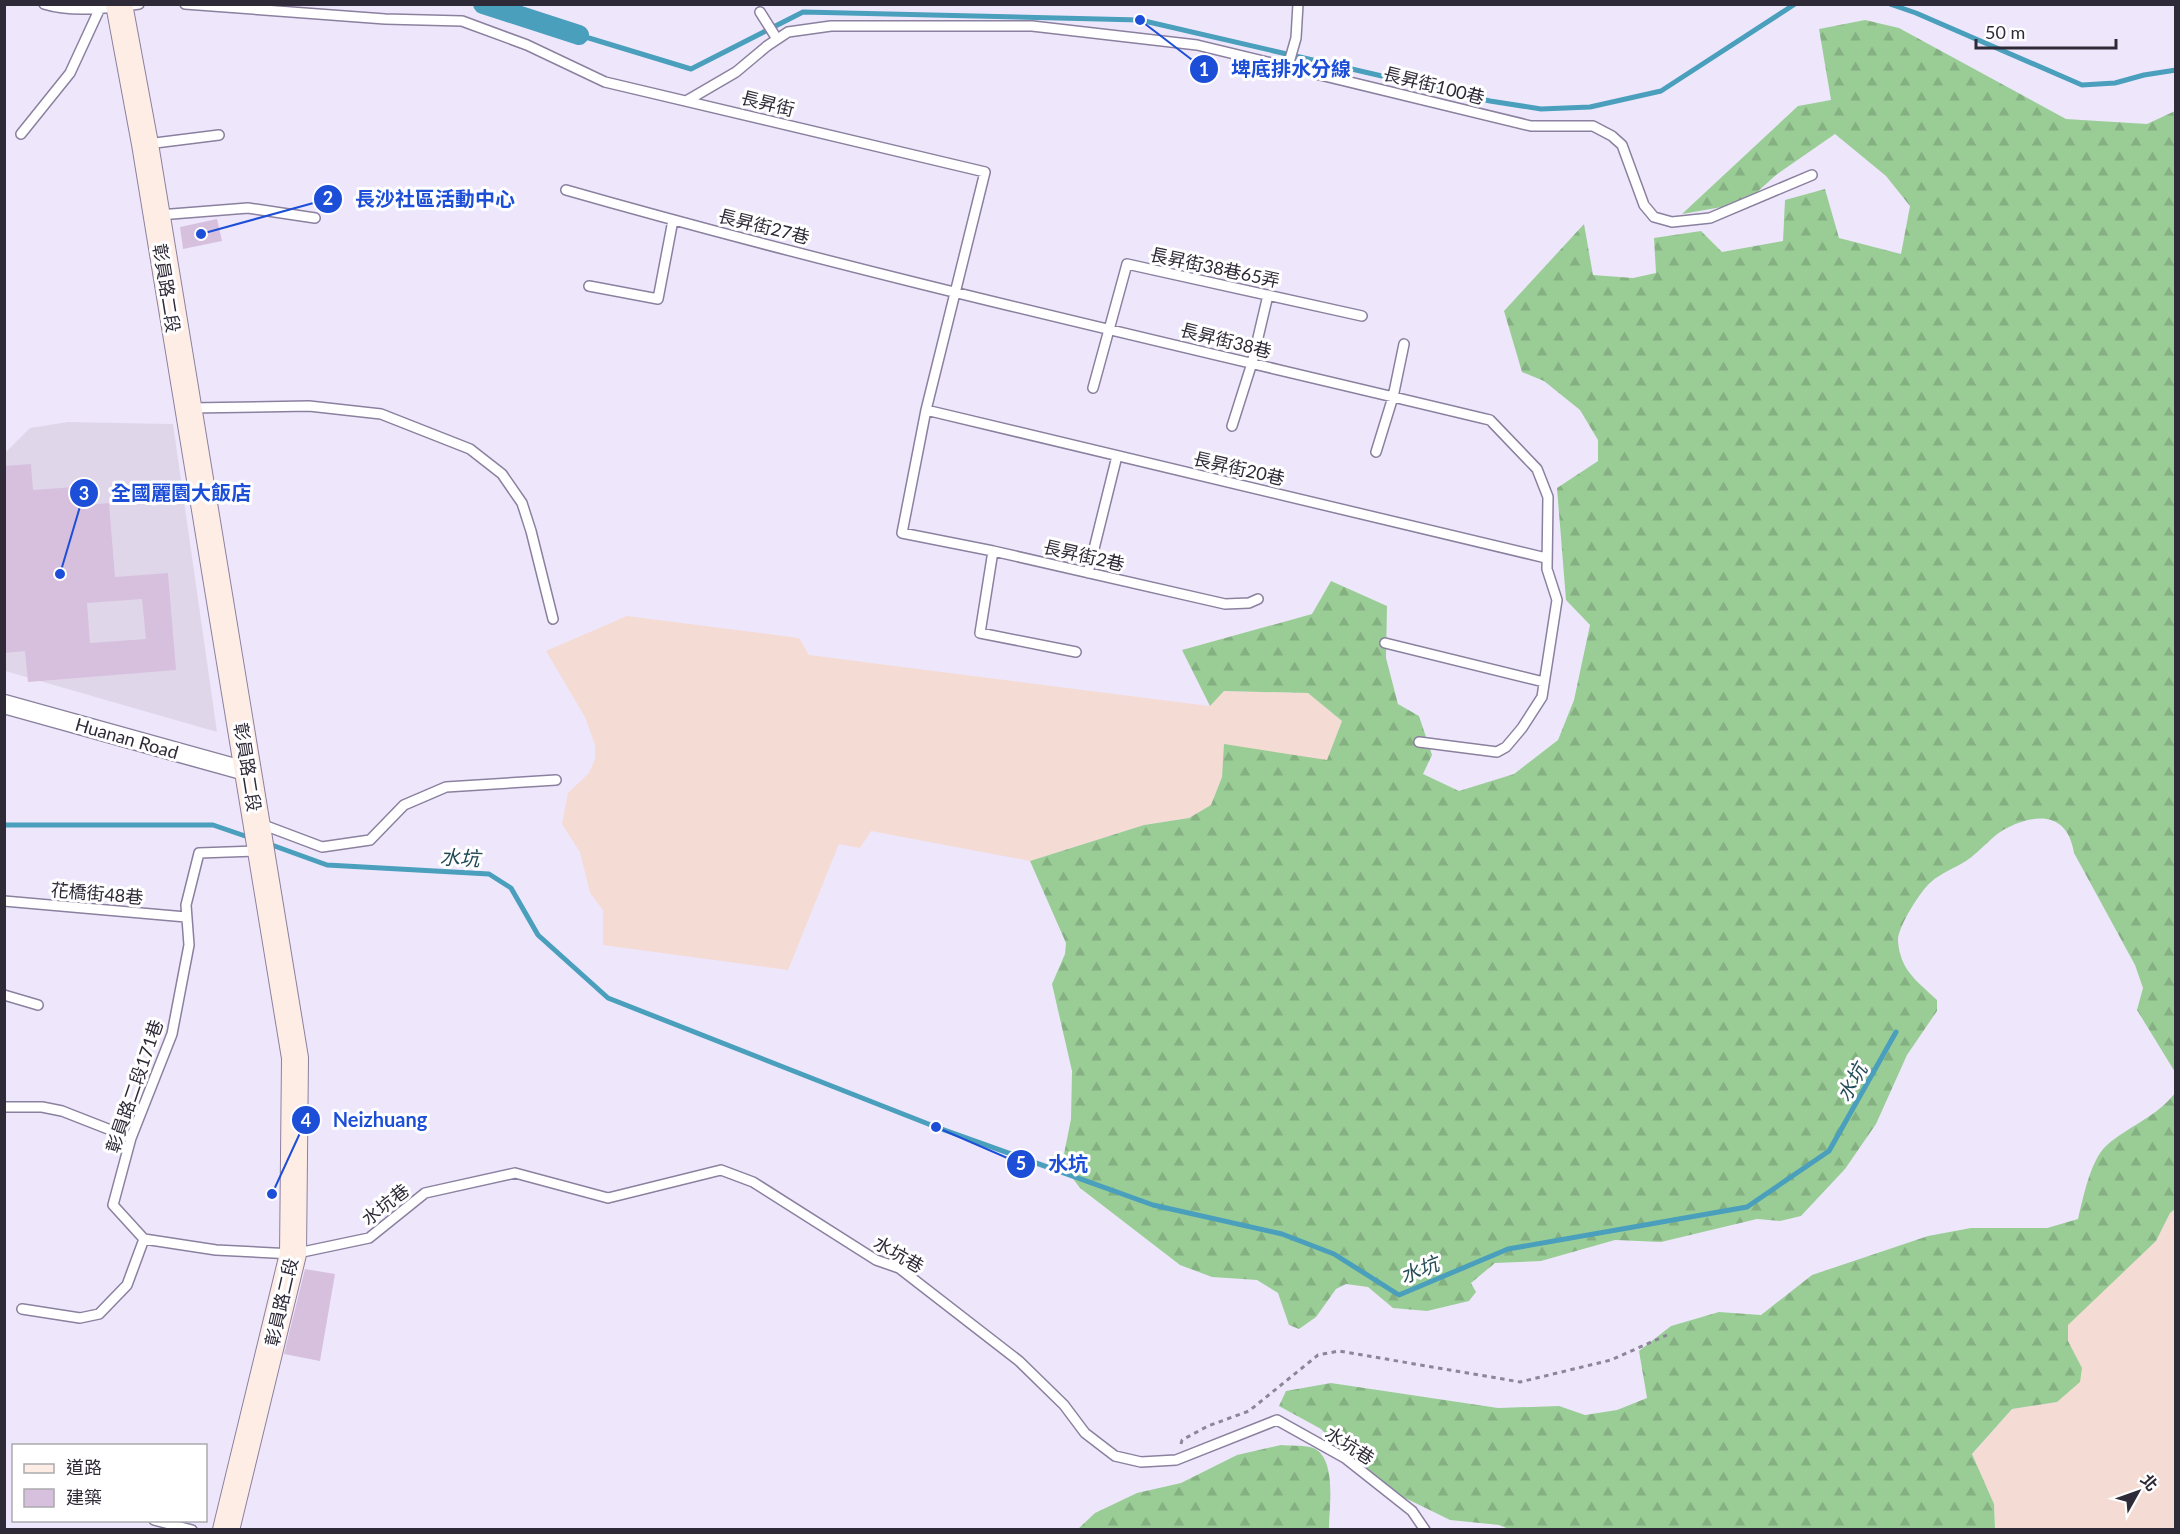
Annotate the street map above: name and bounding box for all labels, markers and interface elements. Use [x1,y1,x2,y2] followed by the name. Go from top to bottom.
[1976,12,2116,50] scale bar
[1985,21,2025,43] text: 50 m
[1189,50,1363,88] callout: 埤底排水分線
[1231,56,1351,80] text: 埤底排水分線
[1199,58,1209,80] text: 1
[1381,62,1487,108] street label: 長昇街100巷
[739,86,797,120] street label: 長昇街
[313,180,527,218] callout: 長沙社區活動中心
[355,186,515,210] text: 長沙社區活動中心
[323,187,333,209] text: 2
[716,204,812,248] street label: 長昇街27巷
[149,242,185,334] street label: 彰員路二段
[1148,243,1282,291] street label: 長昇街38巷65弄
[1178,318,1274,362] street label: 長昇街38巷
[1191,447,1287,489] street label: 長昇街20巷
[69,474,263,512] callout: 全國麗園大飯店
[111,480,251,504] text: 全國麗園大飯店
[79,482,89,504] text: 3
[1041,535,1127,575] street label: 長昇街2巷
[73,713,181,763] street label: Huanan Road
[230,721,266,813] street label: 彰員路二段
[439,844,484,870] water label: 水坑
[50,878,144,908] street label: 花橋街48巷
[101,1017,167,1155] street label: 彰員路二段171巷
[1831,1056,1873,1105] water label: 水坑
[291,1101,439,1139] callout: Neizhuang
[333,1107,428,1131] text: Neizhuang
[301,1109,311,1131] text: 4
[1006,1145,1100,1183] callout: 水坑
[1048,1151,1088,1175] text: 水坑
[1016,1152,1026,1174] text: 5
[357,1179,413,1229] street label: 水坑巷
[870,1231,928,1277] street label: 水坑巷
[1396,1250,1445,1287] water label: 水坑
[260,1256,302,1348] street label: 彰員路二段
[1321,1421,1379,1469] street label: 水坑巷
[12,1444,207,1522] legend
[66,1456,102,1478] text: 道路
[2108,1462,2168,1522] north arrow
[2137,1470,2162,1494] text: 北
[66,1486,102,1508] text: 建築

